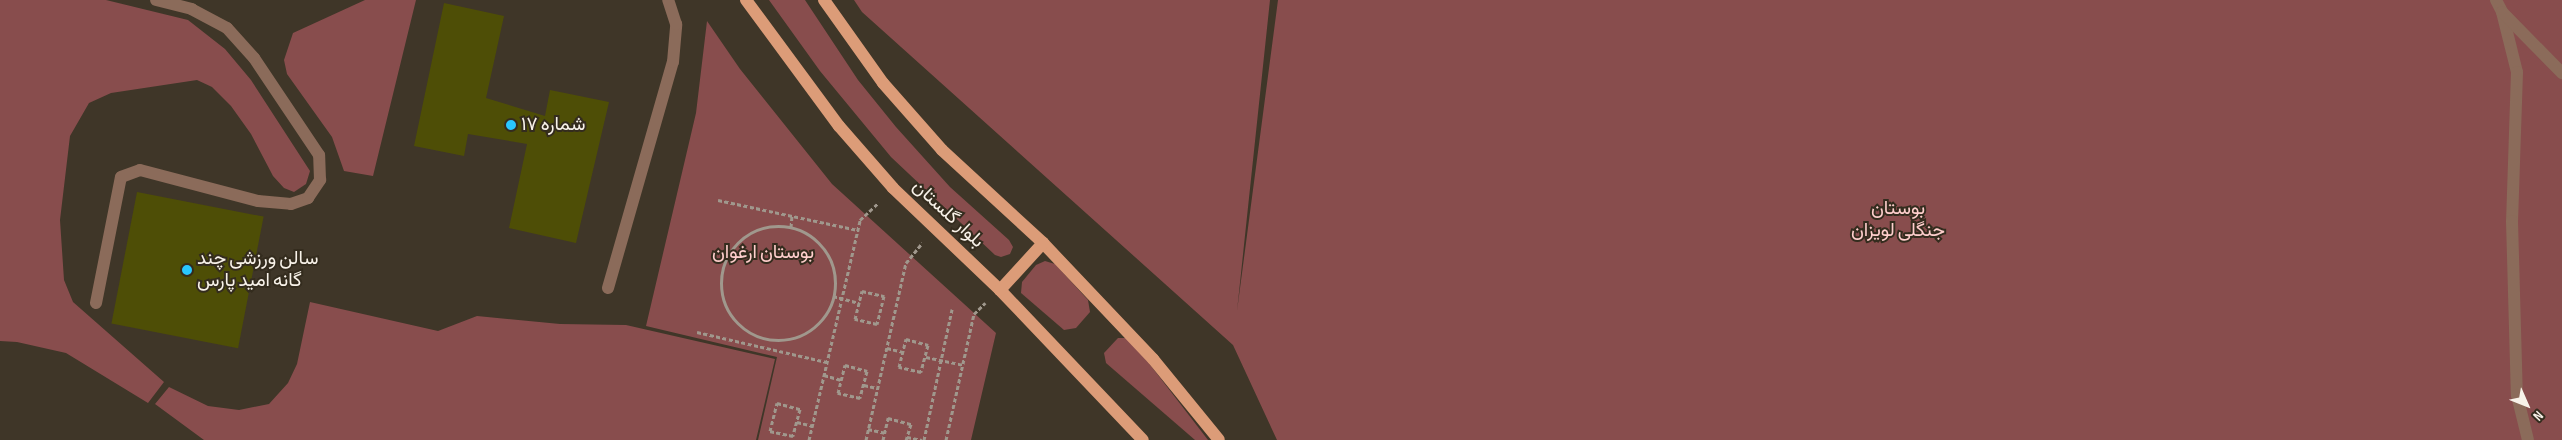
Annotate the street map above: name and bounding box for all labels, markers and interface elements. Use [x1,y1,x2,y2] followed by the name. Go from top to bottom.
[521,114,585,136] place label: شماره ۱۷
[505,119,517,131] marker: شماره ۱۷
[907,175,989,253] street label: بلوار گلستان
[1851,198,1945,242] park label: بوستان جنگلی لویزان
[712,242,814,264] park label: بوستان ارغوان
[197,248,318,292] place label: سالن ورزشی چند گانه امید پارس
[181,264,193,276] marker: سالن ورزشی چند گانه امید پارس
[2502,380,2552,430] north arrow
[2529,407,2547,424] text: N

